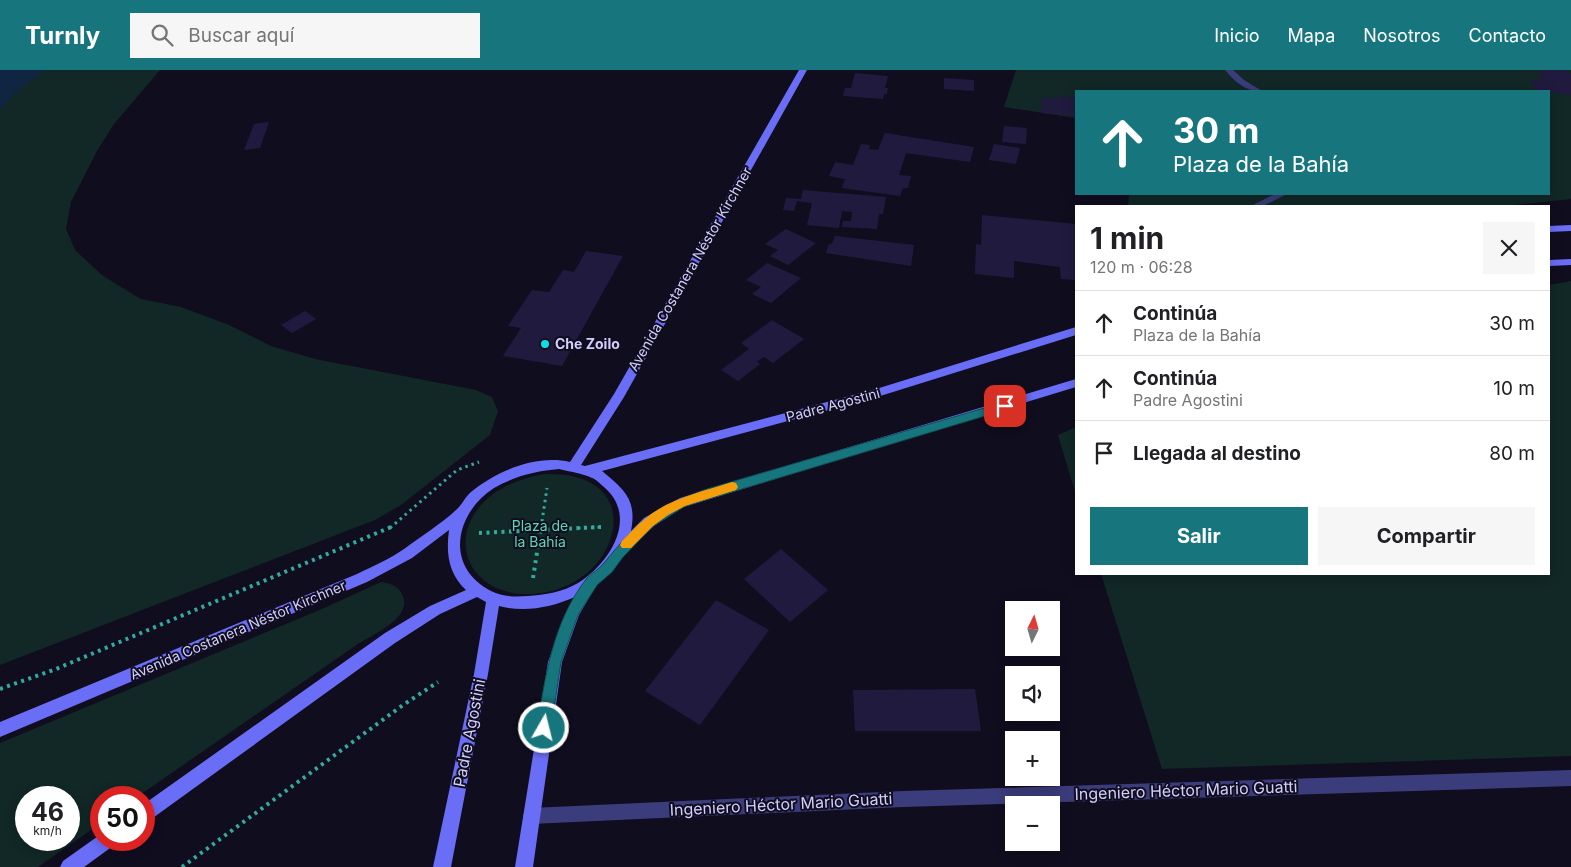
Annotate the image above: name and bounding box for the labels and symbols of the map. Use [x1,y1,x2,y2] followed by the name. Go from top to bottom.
[624,164,755,374] street label: Avenida Costanera Néstor Kirchner
[555,335,620,352] place label: Che Zoilo
[539,338,551,350] marker: Che Zoilo
[784,384,882,425] street label: Padre Agostini
[984,385,1026,427] pin
[512,517,568,550] park label: Plaza de la Bahía
[127,576,348,683] street label: Avenida Costanera Néstor Kirchner
[1005,601,1060,656] north arrow
[449,677,489,789] street label: Padre Agostini
[517,701,569,753] position arrow
[1074,776,1298,804] street label: Ingeniero Héctor Mario Guatti
[90,786,155,851] speed limit sign: 50
[669,788,893,820] street label: Ingeniero Héctor Mario Guatti

